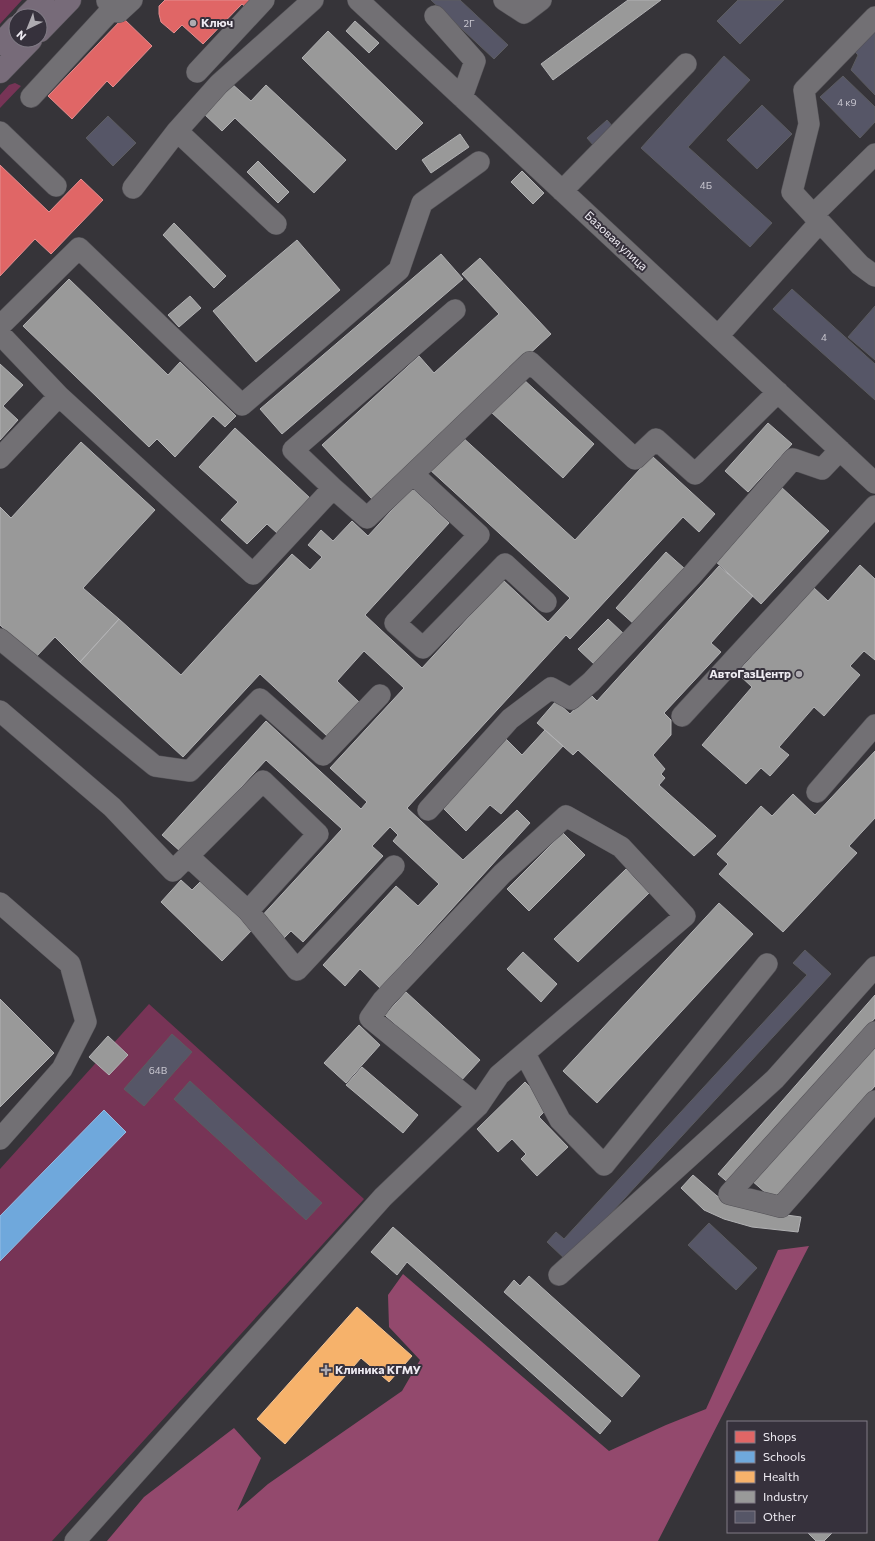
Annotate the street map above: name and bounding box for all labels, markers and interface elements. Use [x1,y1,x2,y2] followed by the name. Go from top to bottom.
[8,8,48,48] north arrow
[201,15,233,29] place label: Ключ
[463,17,475,29] house number: 2Г
[188,18,198,28] marker: Ключ
[13,28,28,43] text: N
[837,96,857,108] house number: 4 к9
[700,179,712,191] house number: 4Б
[582,208,651,273] street label: Базовая улица
[821,331,827,343] house number: 4
[709,666,791,680] place label: АвтоГазЦентр
[794,669,804,679] marker: АвтоГазЦентр
[149,1064,168,1076] house number: 64В
[335,1362,421,1376] place label: Клиника КГМУ
[320,1364,332,1376] marker: Клиника КГМУ
[727,1421,867,1533] legend
[763,1429,797,1443] text: Shops
[763,1449,806,1463] text: Schools
[763,1469,799,1483] text: Health
[763,1489,808,1503] text: Industry
[763,1509,796,1523] text: Other

